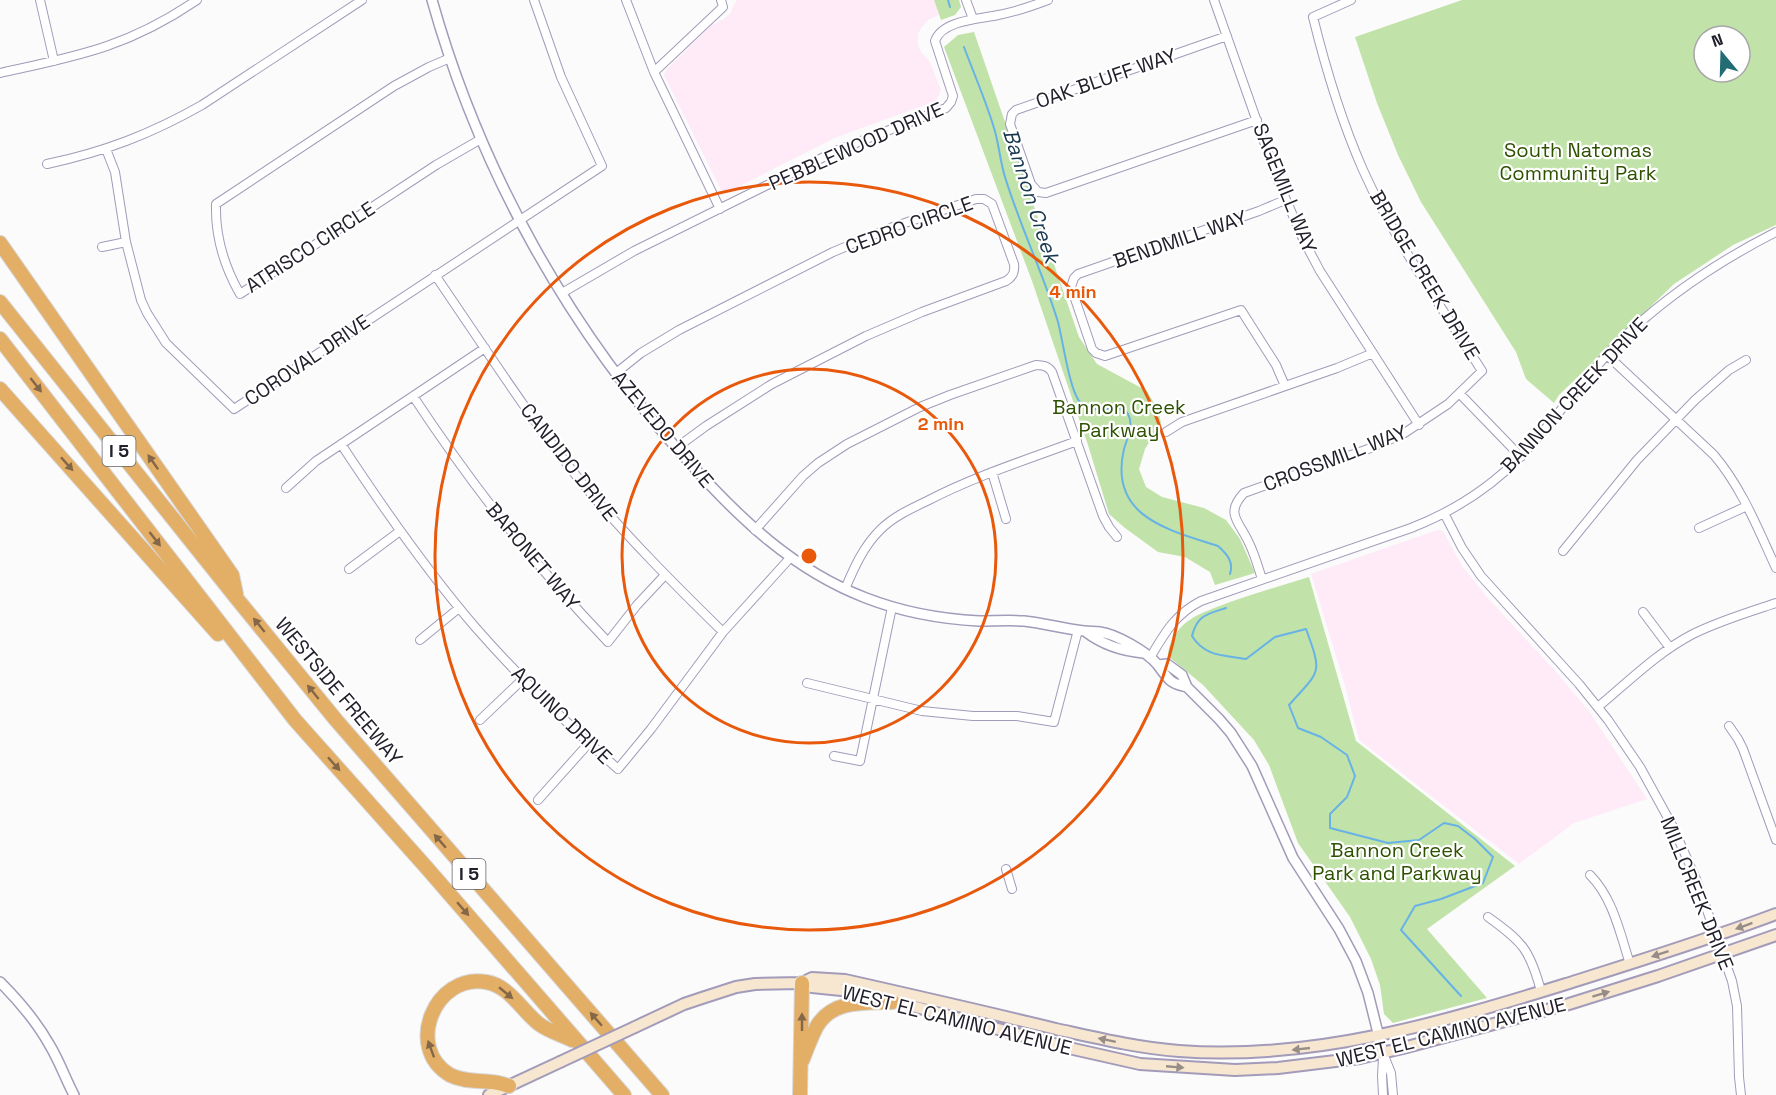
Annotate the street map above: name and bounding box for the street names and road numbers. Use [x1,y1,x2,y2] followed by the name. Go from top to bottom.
[1032,42,1180,114] street label: OAK BLUFF WAY
[765,96,947,196] street label: PEBBLEWOOD DRIVE
[1247,119,1323,257] street label: SAGEMILL WAY
[1364,185,1486,365] street label: BRIDGE CREEK DRIVE
[842,190,976,260] street label: CEDRO CIRCLE
[240,195,380,299] street label: ATRISCO CIRCLE
[1110,204,1250,274] street label: BENDMILL WAY
[239,308,375,412] street label: COROVAL DRIVE
[1495,312,1653,478] street label: BANNON CREEK DRIVE
[606,365,720,493] street label: AZEVEDO DRIVE
[515,398,623,526] street label: CANDIDO DRIVE
[1259,419,1411,497] street label: CROSSMILL WAY
[102,436,136,466] road number: I 5
[480,497,586,615] street label: BARONET WAY
[270,612,408,770] street label: WESTSIDE FREEWAY
[506,660,618,770] street label: AQUINO DRIVE
[1654,812,1740,974] street label: MILLCREEK DRIVE
[452,859,486,889] road number: I 5
[840,979,1074,1061] street label: WEST EL CAMINO AVENUE
[1334,991,1568,1073] street label: WEST EL CAMINO AVENUE

